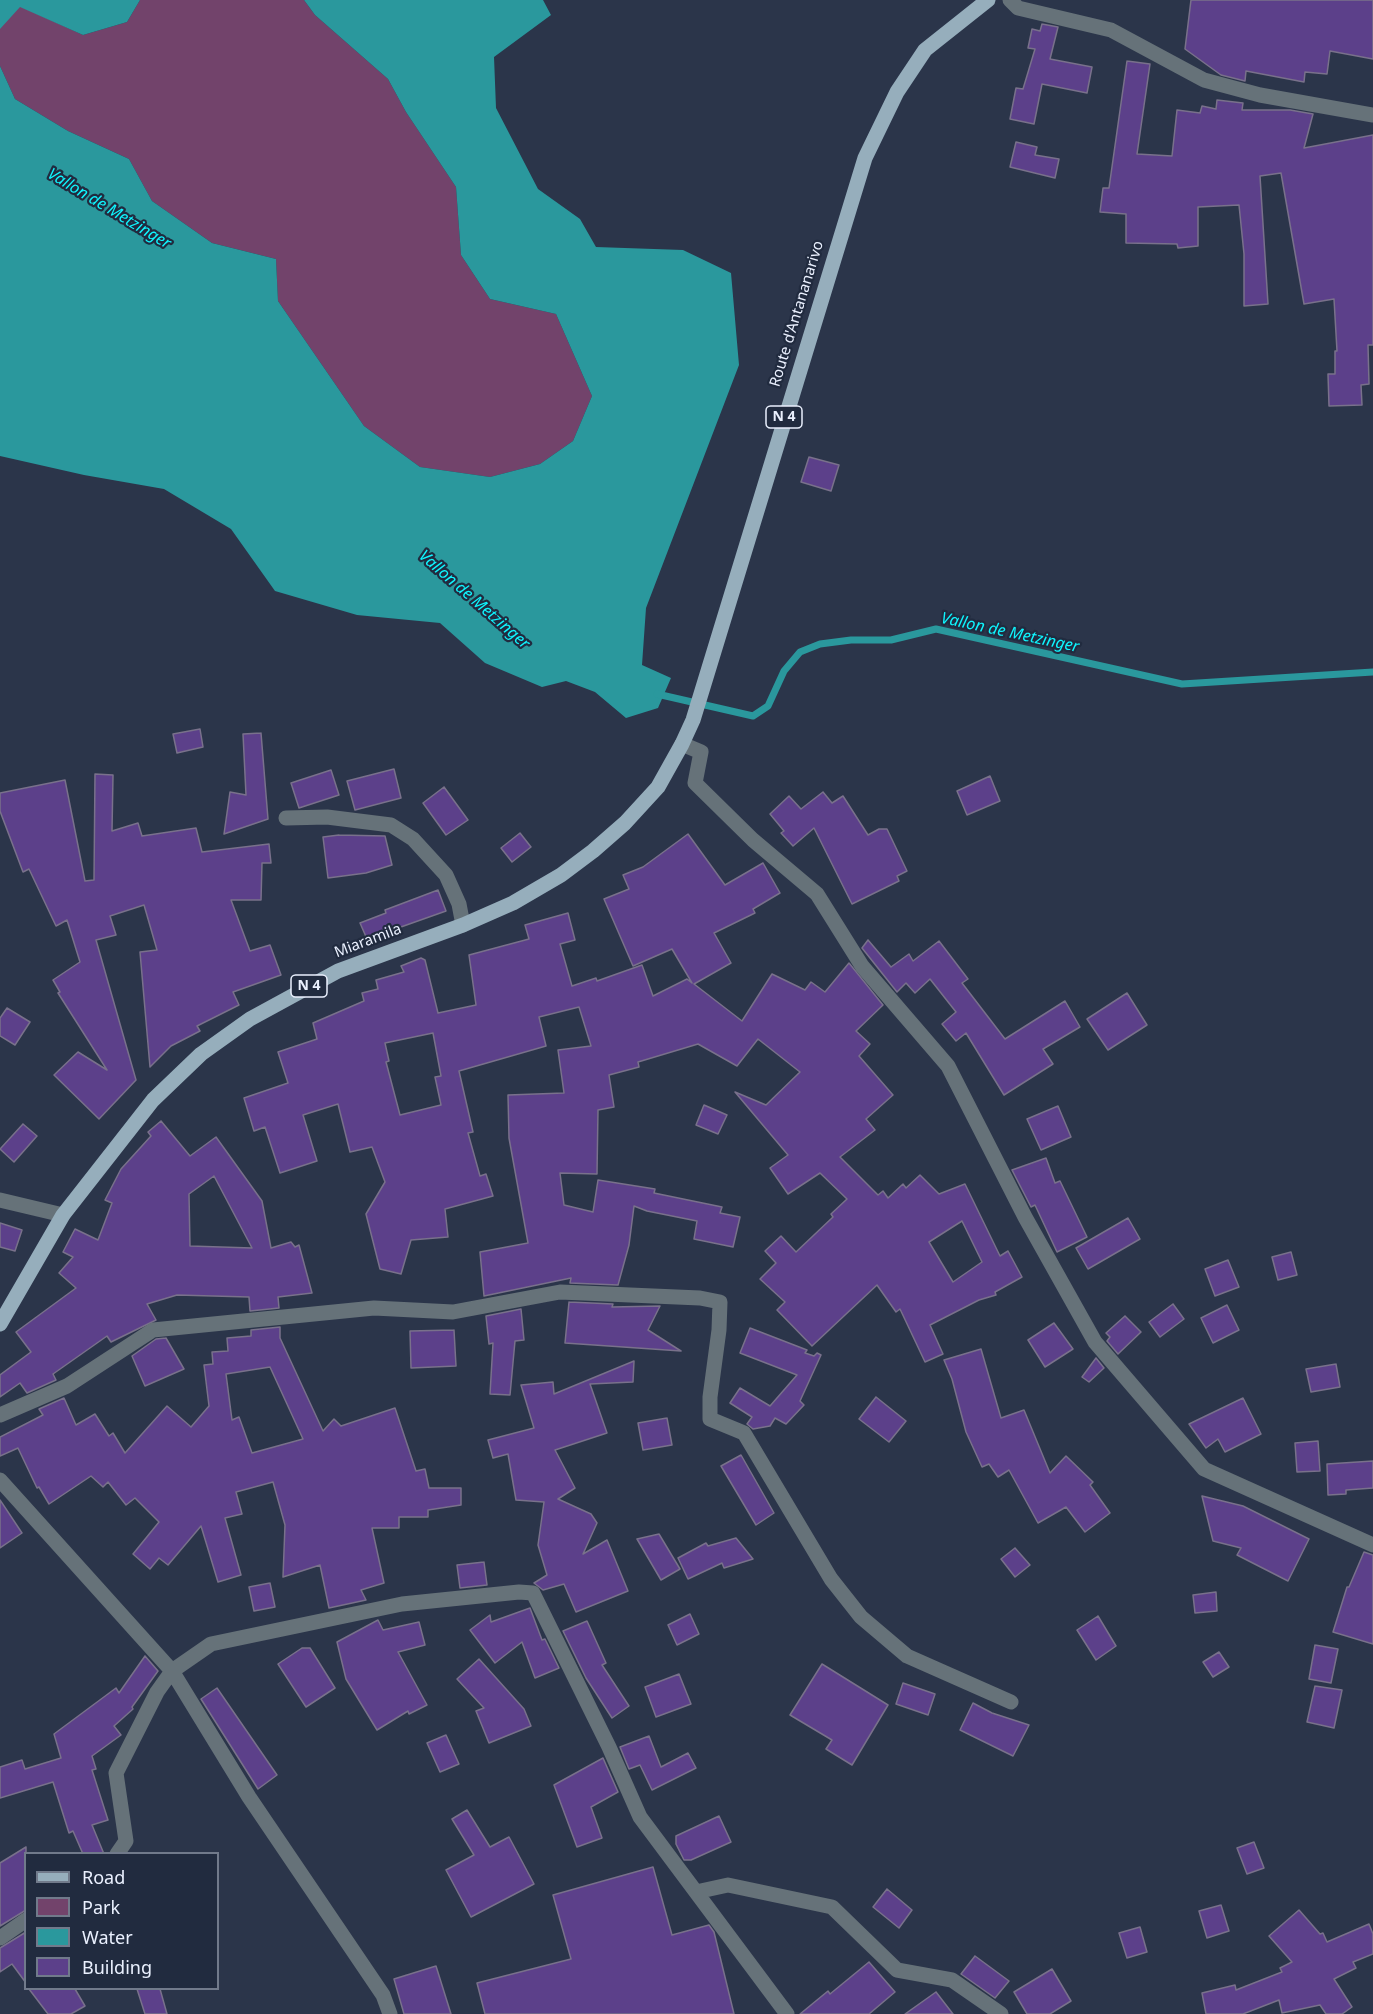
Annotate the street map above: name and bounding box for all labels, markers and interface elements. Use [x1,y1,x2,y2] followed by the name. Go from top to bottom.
[44,165,174,253] water label: Vallon de Metzinger
[766,239,828,389] street label: Route d'Antananarivo
[766,406,802,428] road number: N 4
[415,547,533,653] water label: Vallon de Metzinger
[939,609,1081,657] water label: Vallon de Metzinger
[332,920,404,962] street label: Miaramila
[291,975,327,997] road number: N 4
[24,1852,219,1990] legend
[82,1865,125,1889] text: Road
[82,1895,120,1919] text: Park
[82,1925,133,1949] text: Water
[82,1955,152,1979] text: Building

